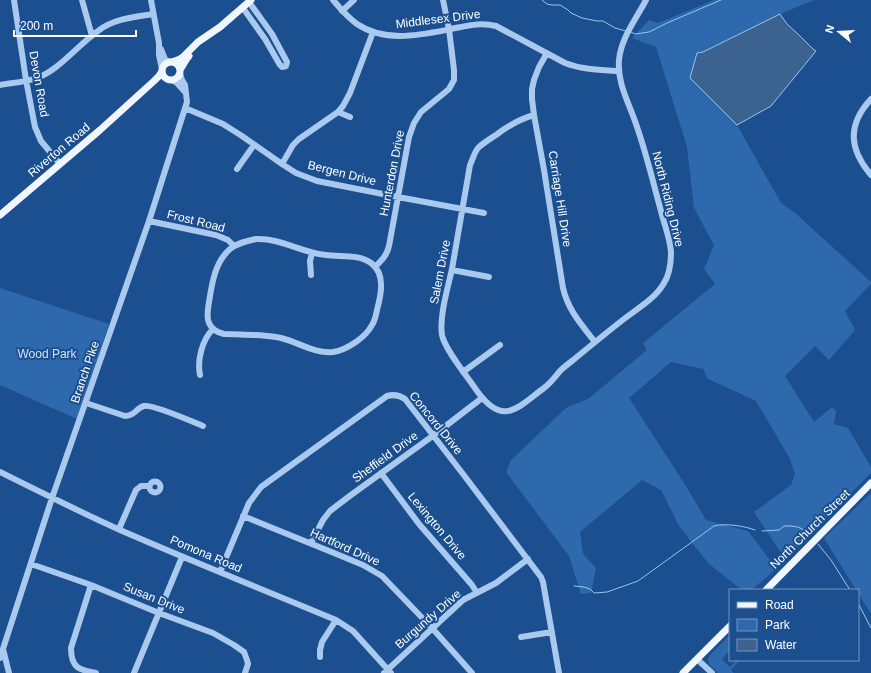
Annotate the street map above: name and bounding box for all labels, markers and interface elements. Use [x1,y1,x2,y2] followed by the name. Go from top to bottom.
[395,7,482,31] street label: Middlesex Drive
[14,12,136,38] scale bar
[819,12,859,52] north arrow
[20,19,53,33] text: 200 m
[823,23,836,35] text: N
[26,50,52,118] street label: Devon Road
[25,120,93,180] street label: Riverton Road
[377,128,407,217] street label: Hunterdon Drive
[545,150,575,248] street label: Carriage Hill Drive
[649,150,687,249] street label: North Riding Drive
[306,158,378,188] street label: Bergen Drive
[166,207,226,235] street label: Frost Road
[427,238,453,305] street label: Salem Drive
[68,339,102,405] street label: Branch Pike
[17,347,78,361] park label: Wood Park
[406,389,466,457] street label: Concord Drive
[349,428,421,486] street label: Sheffield Drive
[767,486,853,572] street label: North Church Street
[405,490,469,563] street label: Lexington Drive
[308,525,382,569] street label: Hartford Drive
[168,533,244,575] street label: Pomona Road
[121,579,187,617] street label: Susan Drive
[392,586,464,651] street label: Burgundy Drive
[729,589,859,661] legend
[765,598,794,612] text: Road
[765,618,791,632] text: Park
[765,638,797,652] text: Water

